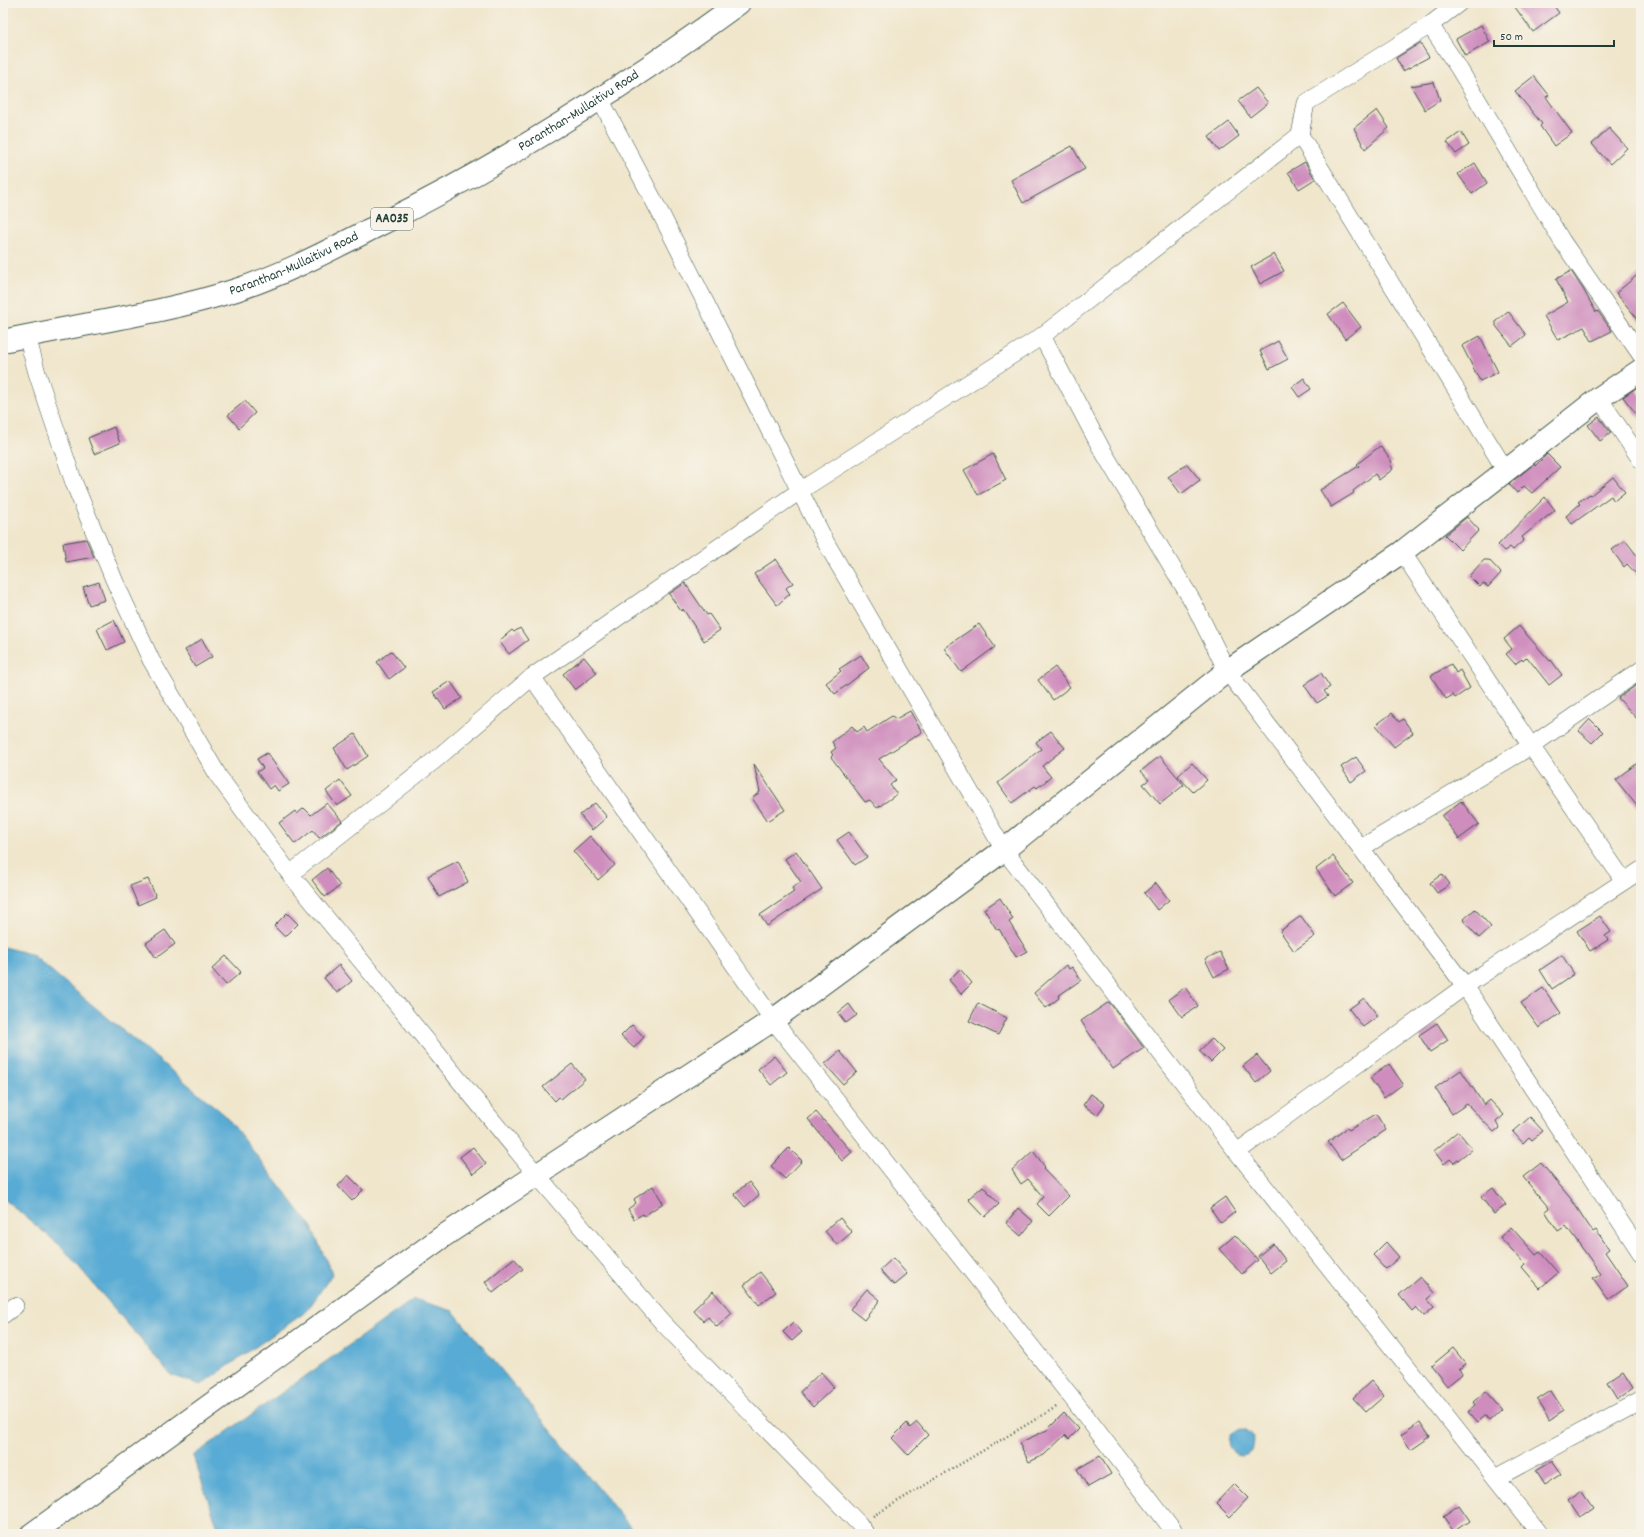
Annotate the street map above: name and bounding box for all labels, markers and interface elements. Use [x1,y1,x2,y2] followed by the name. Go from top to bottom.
[1494,22,1614,48] scale bar
[1500,29,1523,46] text: 50 m
[515,66,643,157] street label: Paranthan-Mullaitivu Road
[371,208,413,230] road number: AA035
[227,227,362,302] street label: Paranthan-Mullaitivu Road

